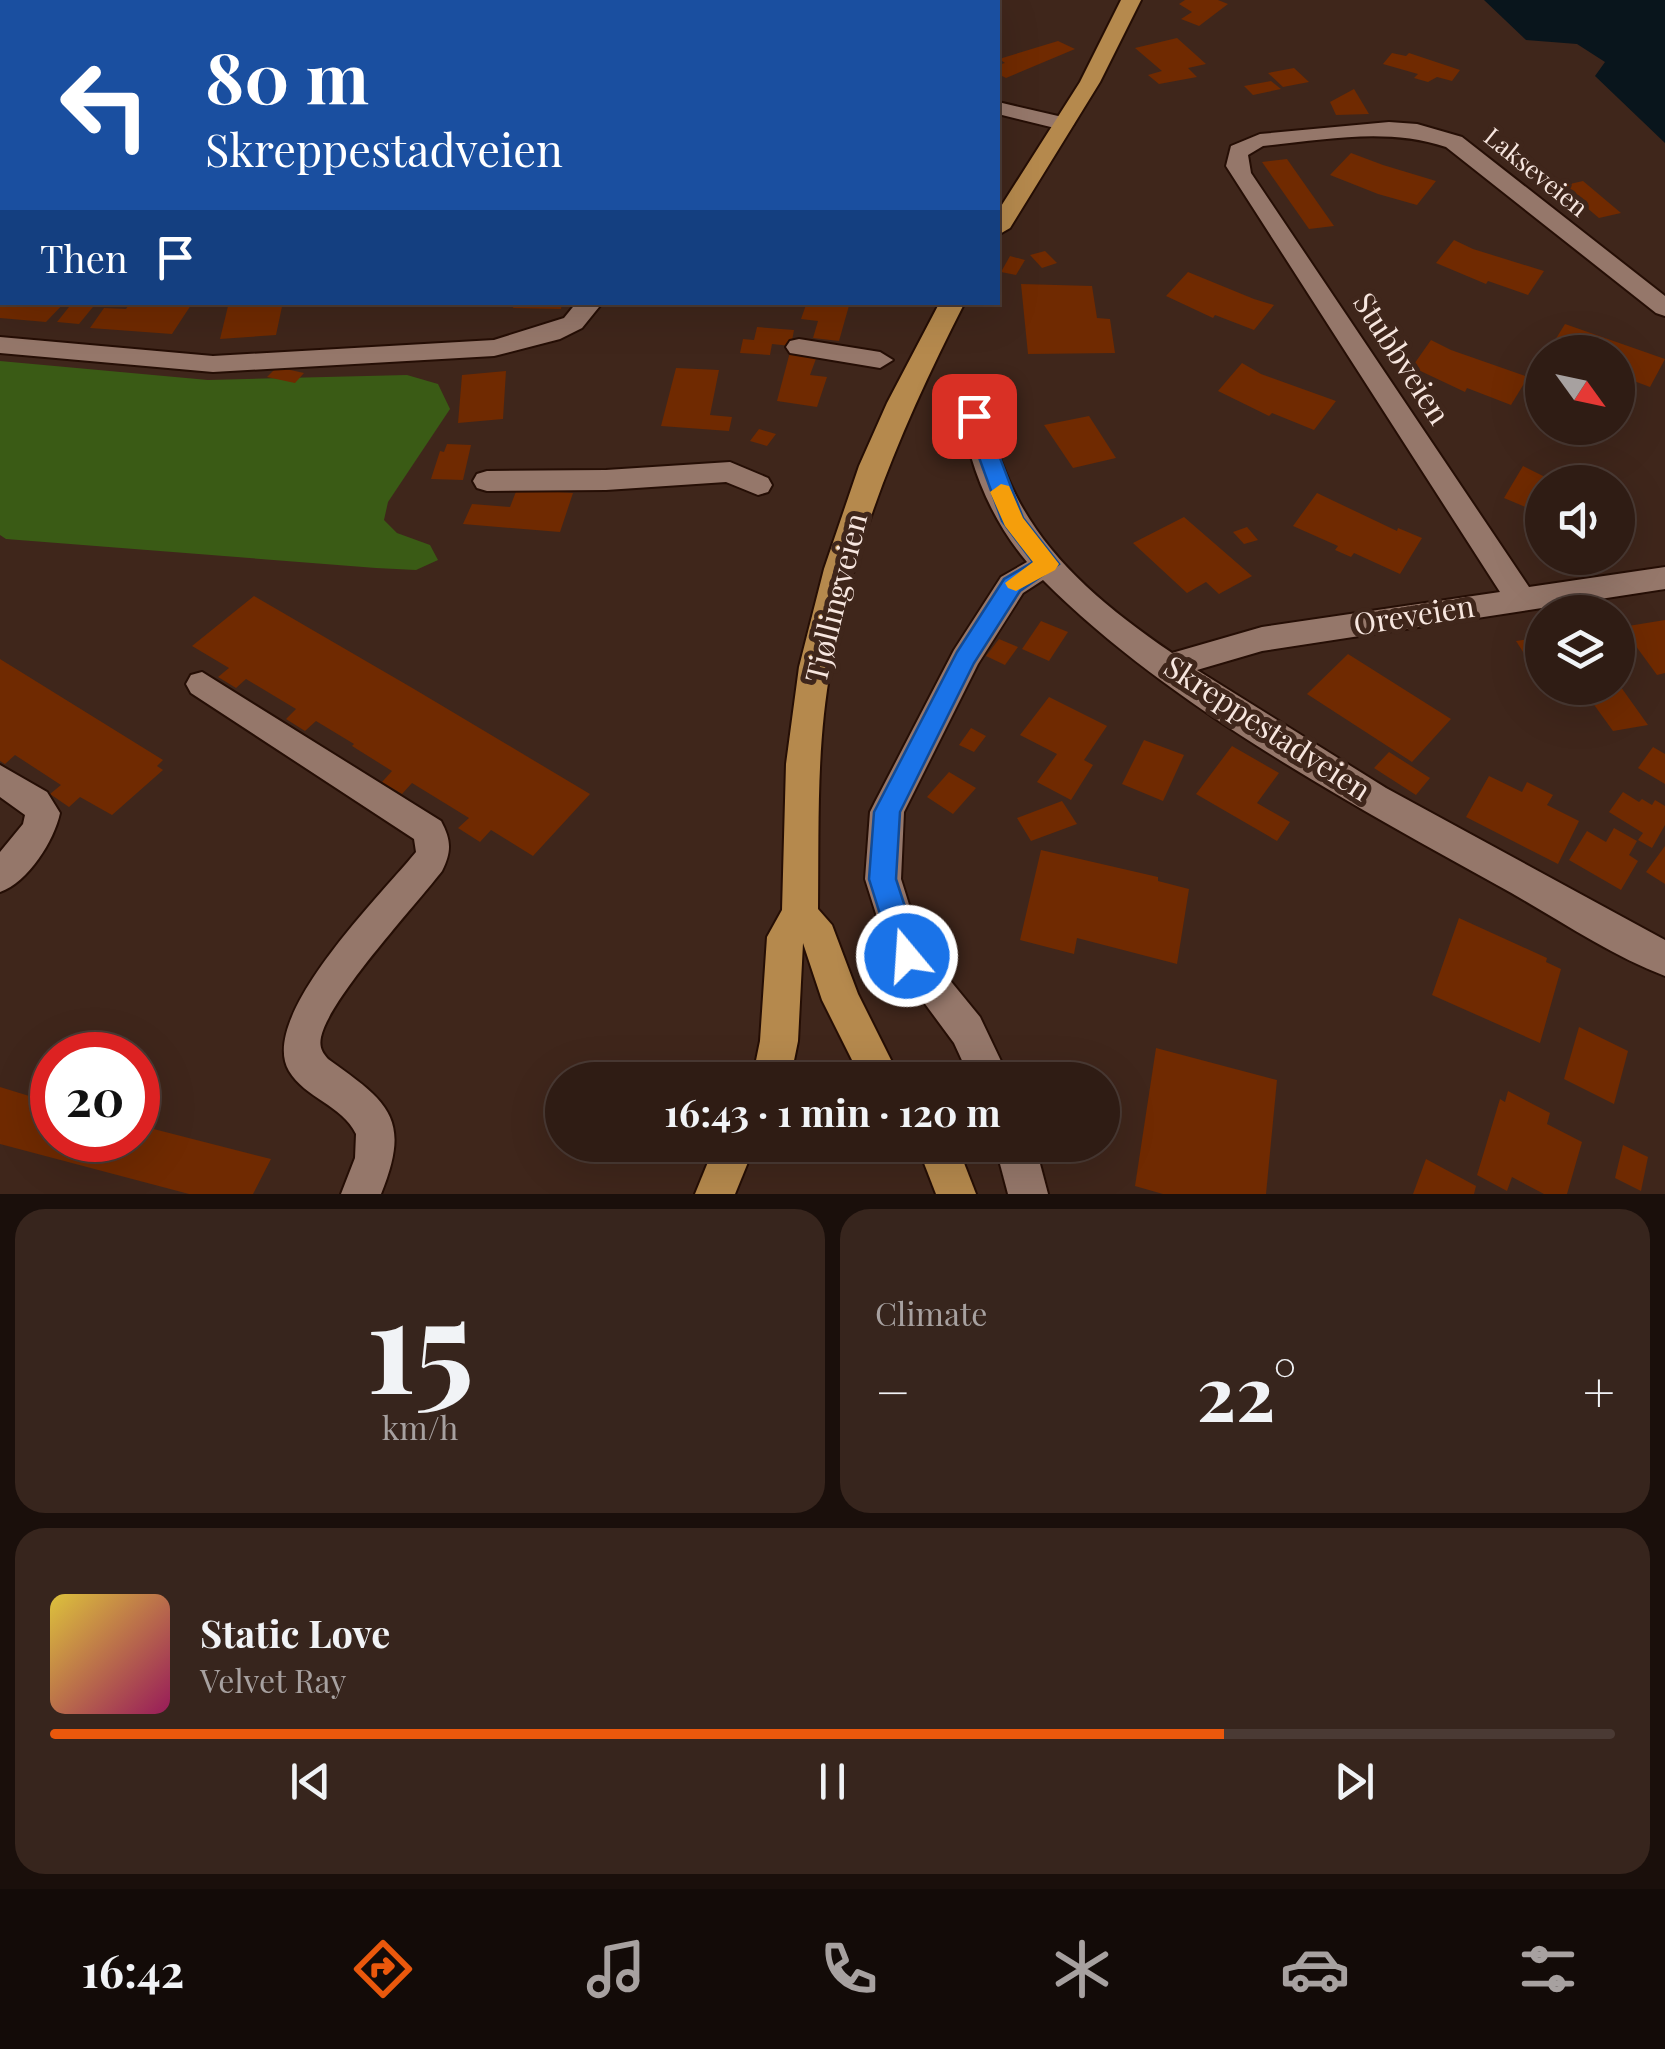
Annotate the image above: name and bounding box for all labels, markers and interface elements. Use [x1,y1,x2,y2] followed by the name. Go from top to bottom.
[205,28,369,122] text: 80 m
[40,40,170,170] icon: left
[205,118,563,178] text: Skreppestadveien
[1478,119,1596,223] street label: Lakseveien
[148,230,203,285] icon: arrive
[40,232,128,283] text: Then
[1345,284,1460,431] street label: Stubbveien
[1525,335,1635,445] north arrow
[1525,335,1635,705] map controls
[932,374,1017,459] pin
[947,389,1002,444] icon: arrive
[1525,465,1635,575] button: sound
[795,508,875,686] street label: Tjøllingveien
[1351,585,1477,643] street label: Oreveien
[1525,595,1635,705] button: layers
[1157,646,1379,809] street label: Skreppestadveien
[855,904,959,1008] position arrow
[30,1032,160,1162] speed limit sign: 20
[664,1086,1001,1137] text: 16:43 · 1 min · 120 m
[366,1253,474,1427] text: 15
[875,1291,987,1334] text: Climate
[1197,1340,1297,1440] text: 22°
[875,1353,911,1427] text: −
[1583,1353,1615,1427] text: +
[382,1405,458,1448] text: km/h
[200,1607,390,1658] text: Static Love
[200,1658,347,1701] text: Velvet Ray
[283,1754,338,1809] icon: previous
[805,1754,860,1809] icon: pause
[1327,1754,1382,1809] icon: next
[348,1934,418,2004] icon: directions
[581,1934,651,2004] icon: music
[814,1934,884,2004] icon: phone
[1047,1934,1117,2004] icon: climate
[1280,1934,1350,2004] icon: car
[1513,1934,1583,2004] icon: filters
[82,1939,184,1999] text: 16:42

